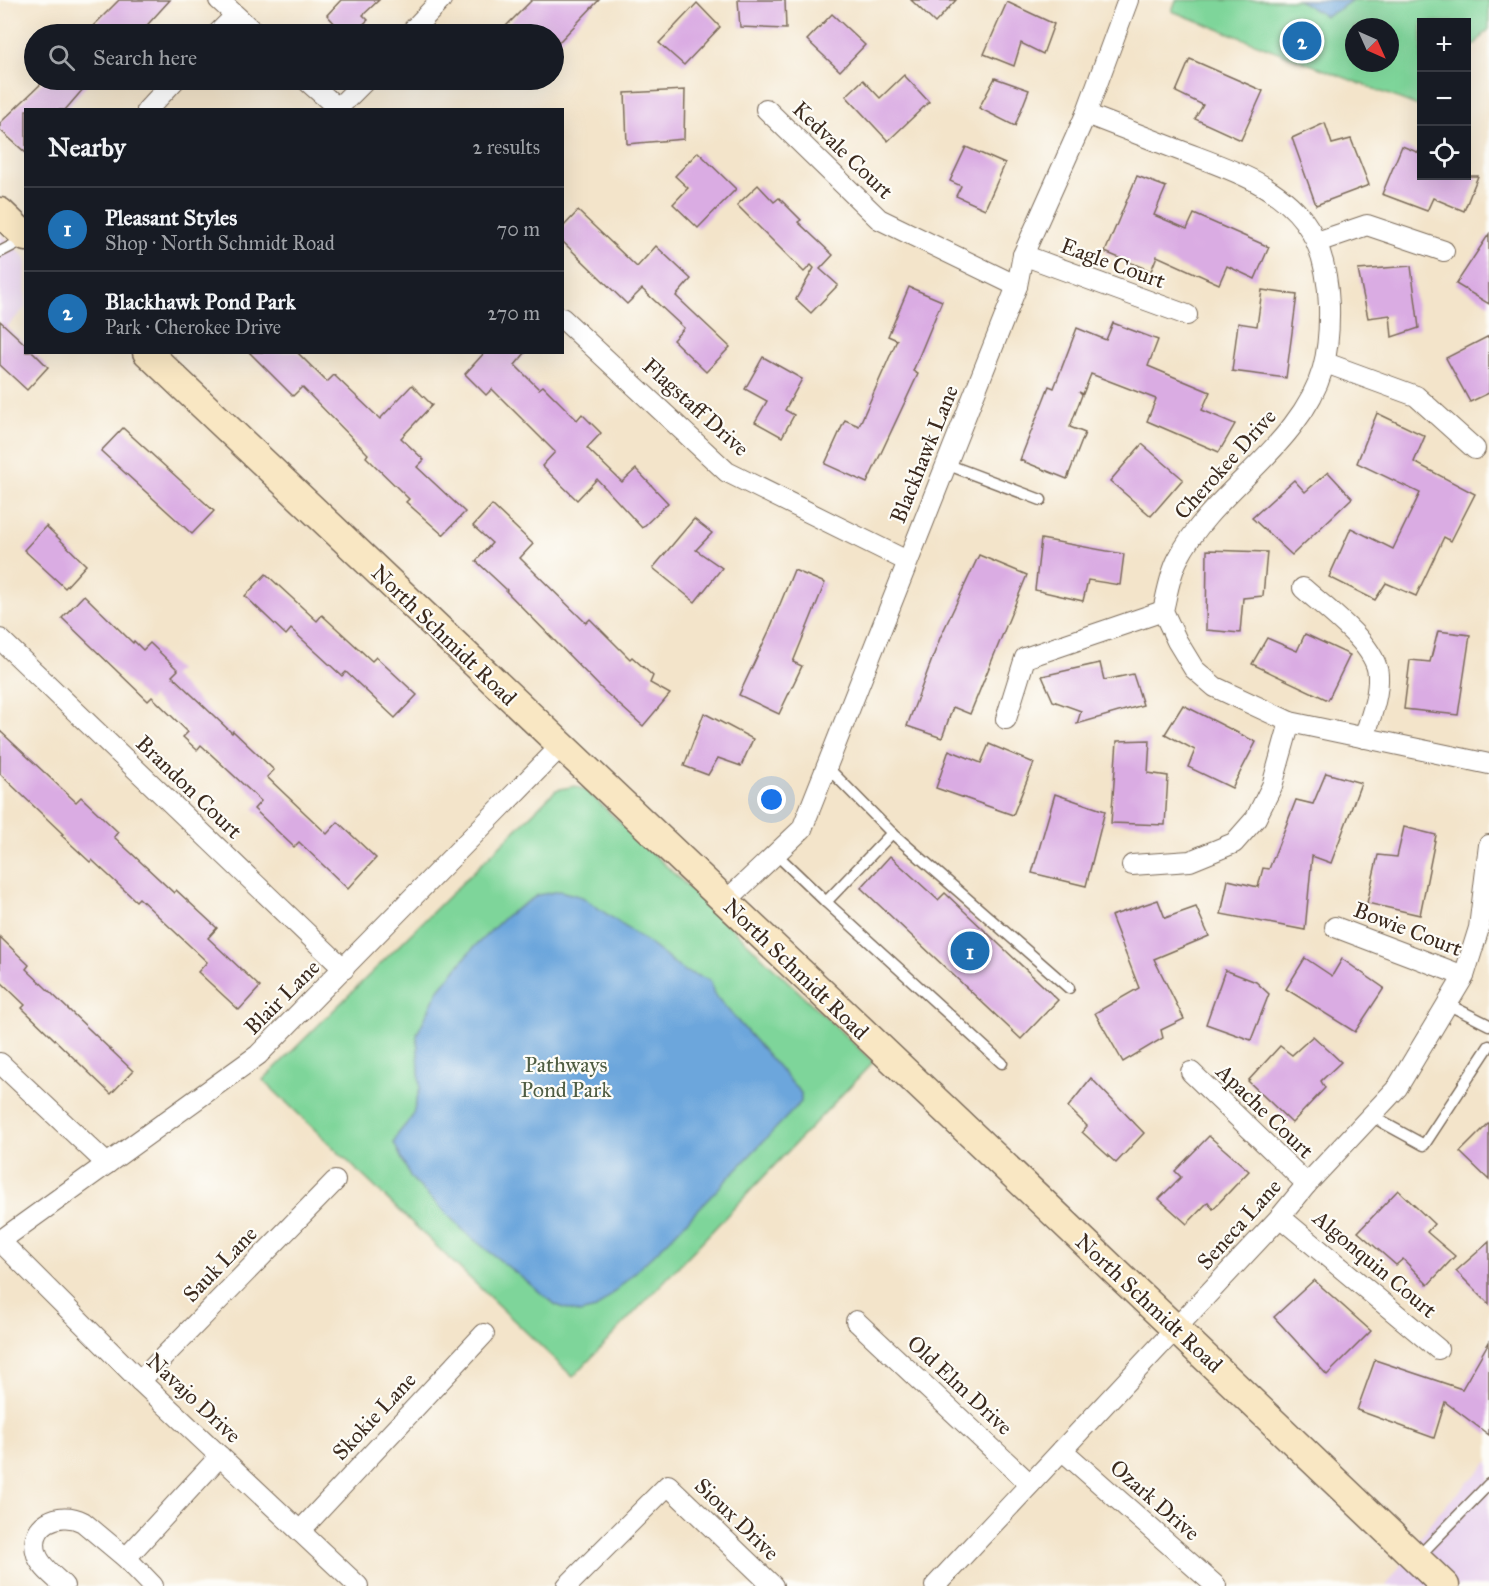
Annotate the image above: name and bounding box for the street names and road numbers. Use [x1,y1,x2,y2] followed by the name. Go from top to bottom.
[787,95,899,205] street label: Kedvale Court
[1057,232,1169,294] street label: Eagle Court
[637,352,755,462] street label: Flagstaff Drive
[884,381,964,527] street label: Blackhawk Lane
[1168,403,1282,525] street label: Cherokee Drive
[366,559,522,711] street label: North Schmidt Road
[130,730,248,844] street label: Brandon Court
[718,893,874,1045] street label: North Schmidt Road
[1350,896,1466,962] street label: Bowie Court
[239,954,325,1040] street label: Blair Lane
[1210,1057,1319,1164] street label: Apache Court
[1191,1173,1287,1275] street label: Seneca Lane
[1307,1204,1442,1324] street label: Algonquin Court
[177,1220,263,1308] street label: Sauk Lane
[1070,1228,1228,1378] street label: North Schmidt Road
[902,1329,1018,1441] street label: Old Elm Drive
[141,1347,247,1449] street label: Navajo Drive
[326,1366,422,1466] street label: Skokie Lane
[1105,1454,1205,1546] street label: Ozark Drive
[689,1472,785,1566] street label: Sioux Drive

